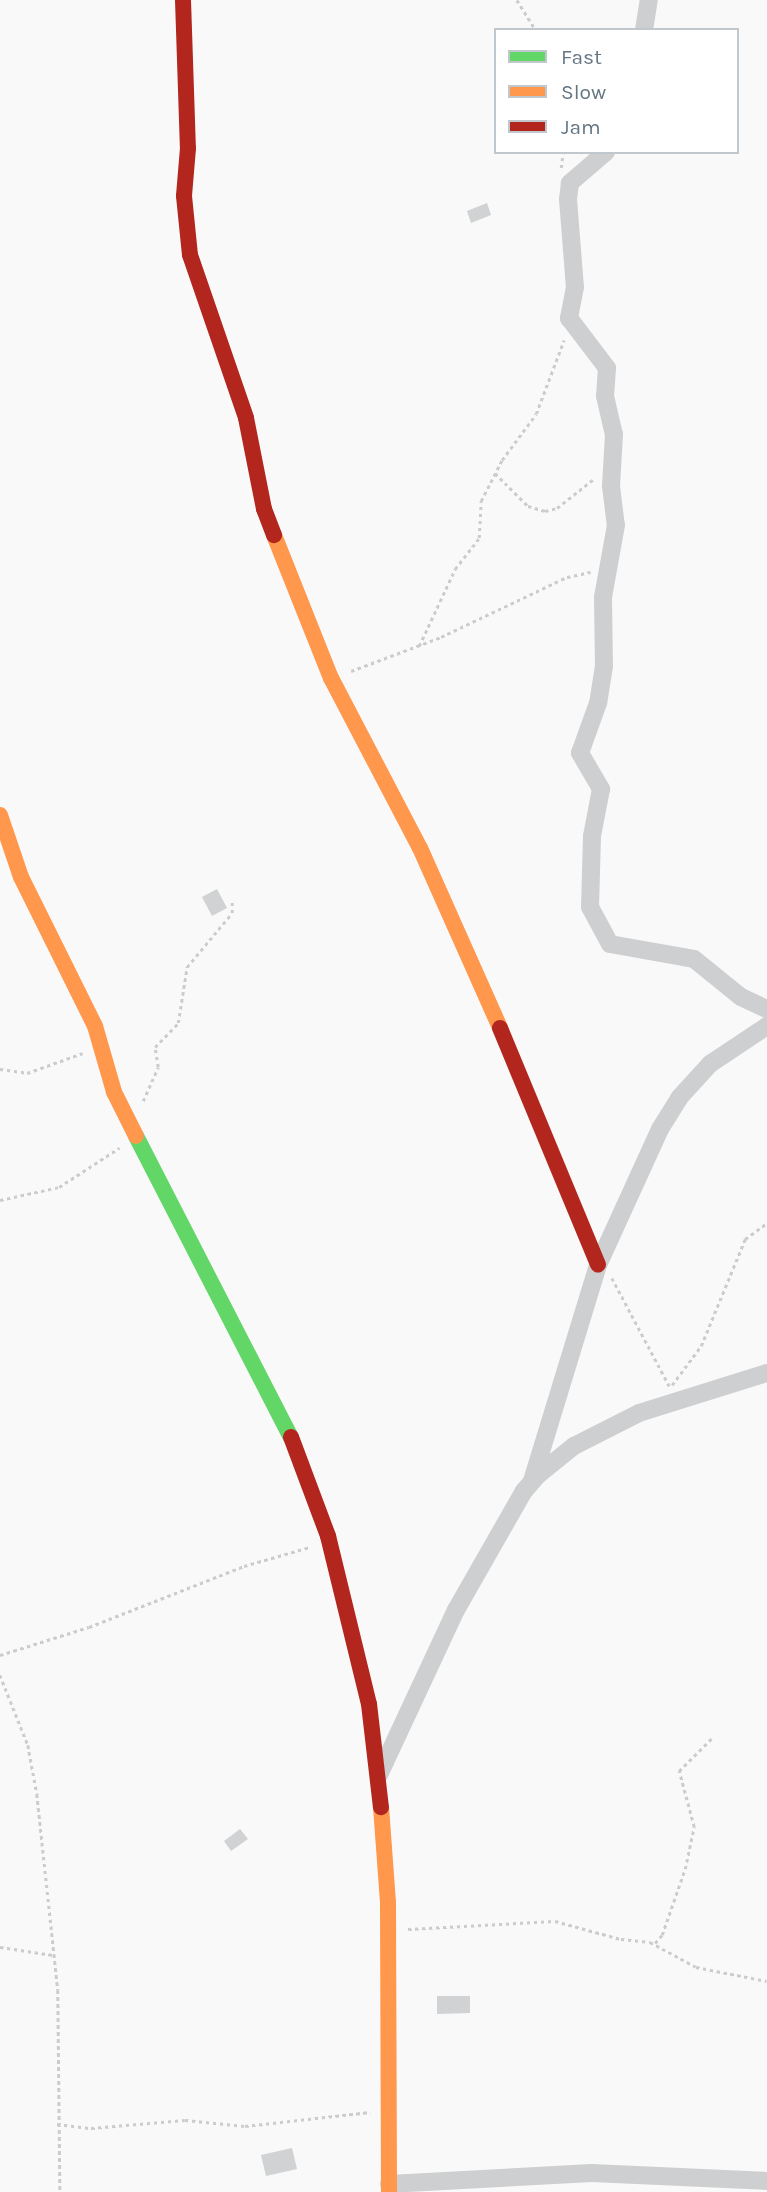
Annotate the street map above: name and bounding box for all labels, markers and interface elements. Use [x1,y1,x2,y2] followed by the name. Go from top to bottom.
[494,28,739,154] legend
[561,45,602,69] text: Fast
[561,80,606,104] text: Slow
[561,115,601,139] text: Jam

